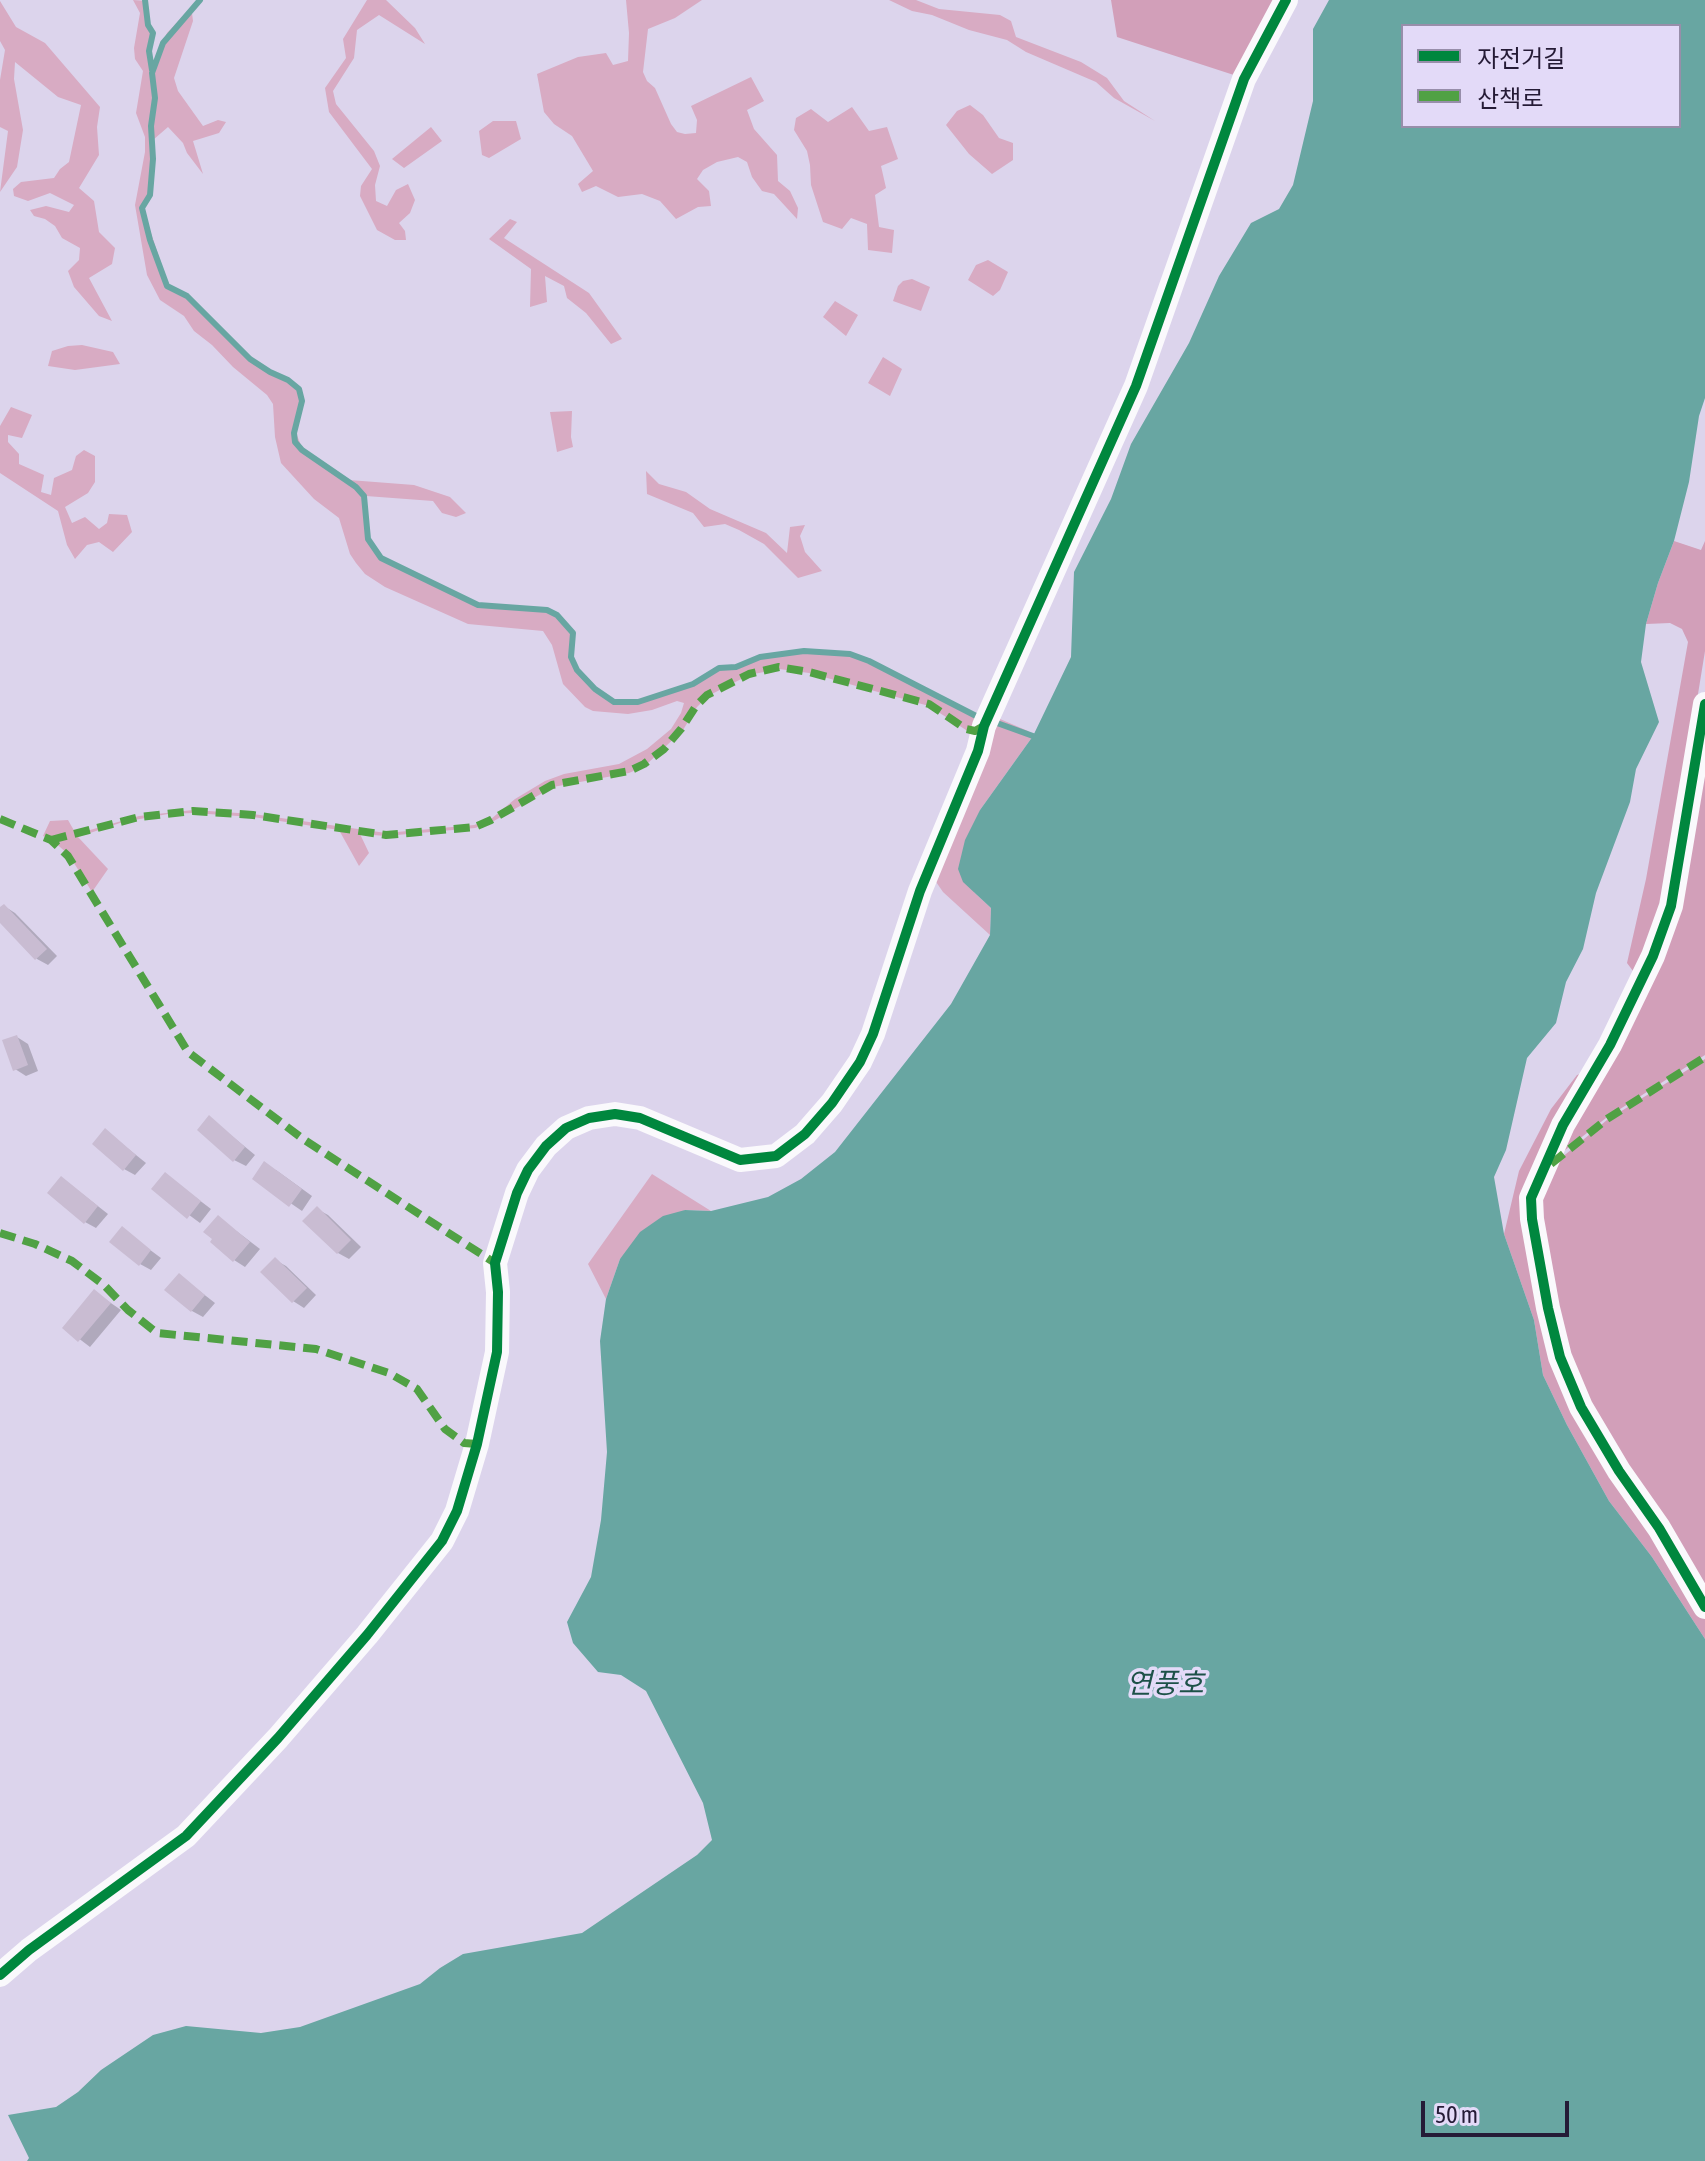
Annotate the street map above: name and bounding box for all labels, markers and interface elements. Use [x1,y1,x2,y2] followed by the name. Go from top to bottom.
[1401,24,1681,128] legend
[1477,45,1565,72] text: 자전거길
[1477,85,1543,112] text: 산책로
[1126,1667,1204,1701] water label: 연풍호
[1425,2085,1573,2135] scale bar
[1435,2101,1478,2128] text: 50 m

